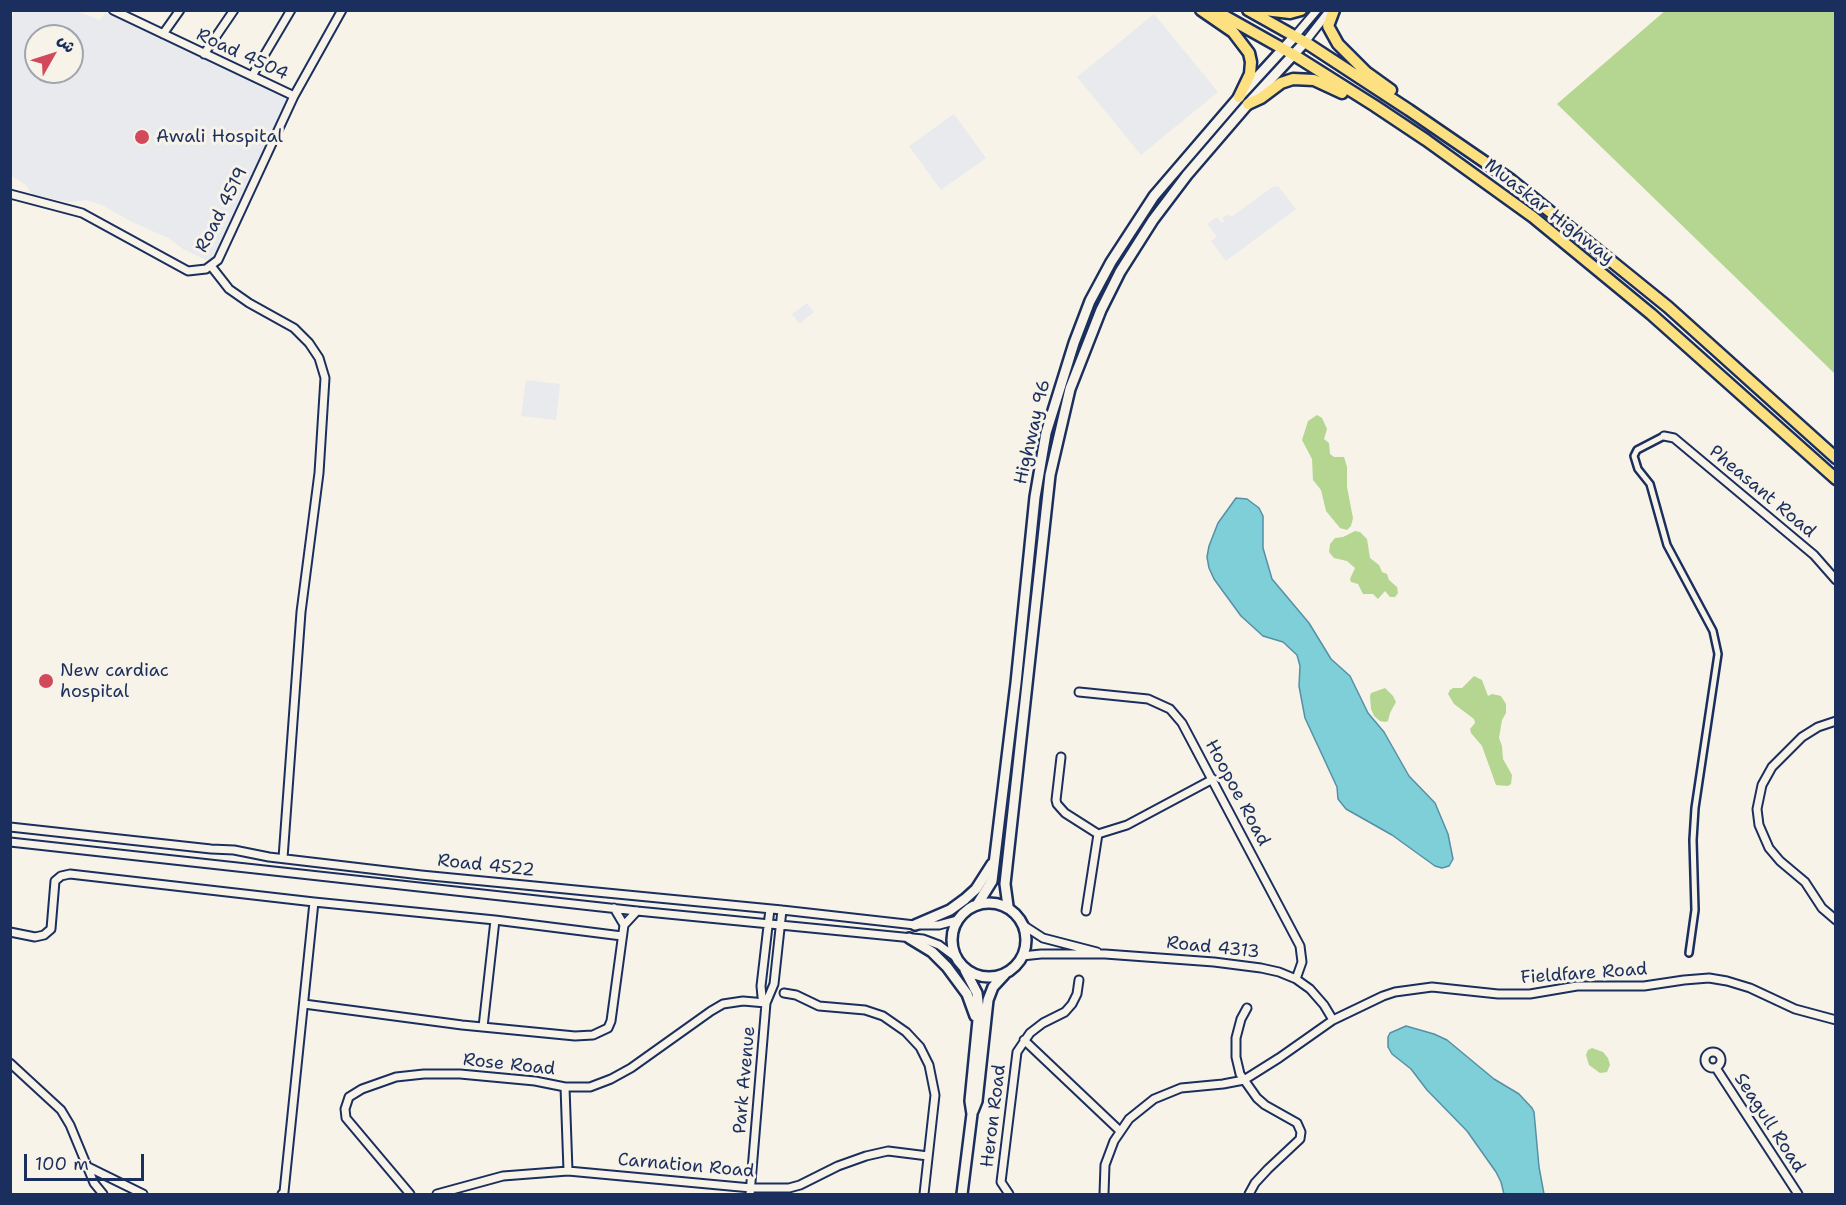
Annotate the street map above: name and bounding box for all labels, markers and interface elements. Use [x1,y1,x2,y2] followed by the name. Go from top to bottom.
[24,24,84,84] north arrow
[193,24,291,86] street label: Road 4504
[53,30,81,57] text: ش
[156,126,283,148] place label: Awali Hospital
[133,128,151,146] marker: Awali Hospital
[1480,155,1618,269] street label: Muaskar Highway
[191,164,253,256] street label: Road 4519
[1010,377,1056,487] street label: Highway 96
[1704,441,1820,543] street label: Pheasant Road
[60,660,169,702] place label: New cardiac hospital
[37,672,55,690] marker: New cardiac hospital
[1200,736,1274,850] street label: Hoopoe Road
[436,850,536,882] street label: Road 4522
[1165,932,1261,964] street label: Road 4313
[1520,959,1648,989] street label: Fieldfare Road
[730,1025,760,1135] street label: Park Avenue
[462,1049,556,1081] street label: Rose Road
[977,1063,1011,1169] street label: Heron Road
[1729,1069,1809,1177] street label: Seagull Road
[27,1142,147,1180] scale bar
[617,1149,755,1183] street label: Carnation Road
[35,1152,89,1176] text: 100 m

